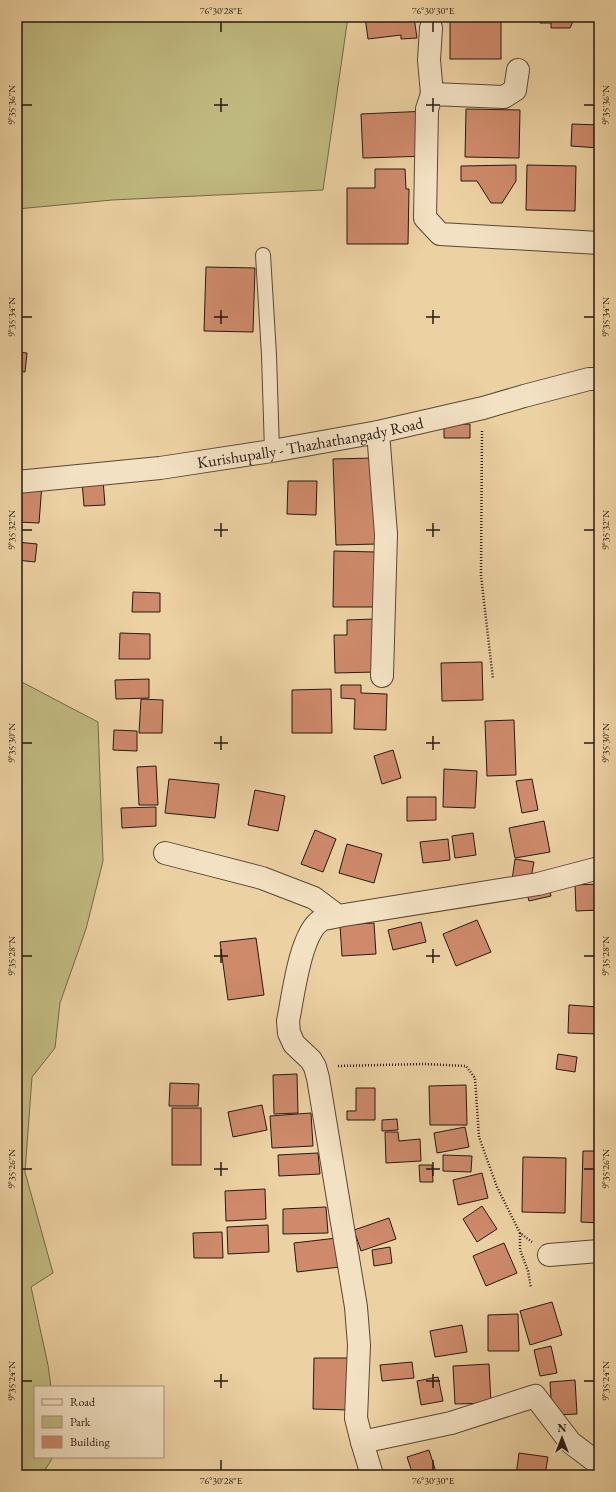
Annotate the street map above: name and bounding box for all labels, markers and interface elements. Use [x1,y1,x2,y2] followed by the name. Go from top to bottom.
[200,4,243,17] text: 76°30'28"E
[412,4,455,17] text: 76°30'30"E
[5,85,18,125] text: 9°35'36"N
[599,85,612,125] text: 9°35'36"N
[5,297,18,337] text: 9°35'34"N
[599,297,612,337] text: 9°35'34"N
[196,411,426,473] street label: Kurishupally - Thazhathangady Road
[5,510,18,550] text: 9°35'32"N
[599,510,612,550] text: 9°35'32"N
[5,723,18,763] text: 9°35'30"N
[599,723,612,763] text: 9°35'30"N
[5,936,18,976] text: 9°35'28"N
[599,936,612,976] text: 9°35'28"N
[5,1149,18,1189] text: 9°35'26"N
[599,1149,612,1189] text: 9°35'26"N
[5,1361,18,1401] text: 9°35'24"N
[599,1361,612,1401] text: 9°35'24"N
[34,1386,164,1458] legend
[70,1394,96,1410] text: Road
[70,1414,91,1430] text: Park
[542,1418,582,1458] north arrow
[558,1421,567,1435] text: N
[70,1434,111,1450] text: Building
[200,1474,243,1487] text: 76°30'28"E
[412,1474,455,1487] text: 76°30'30"E

